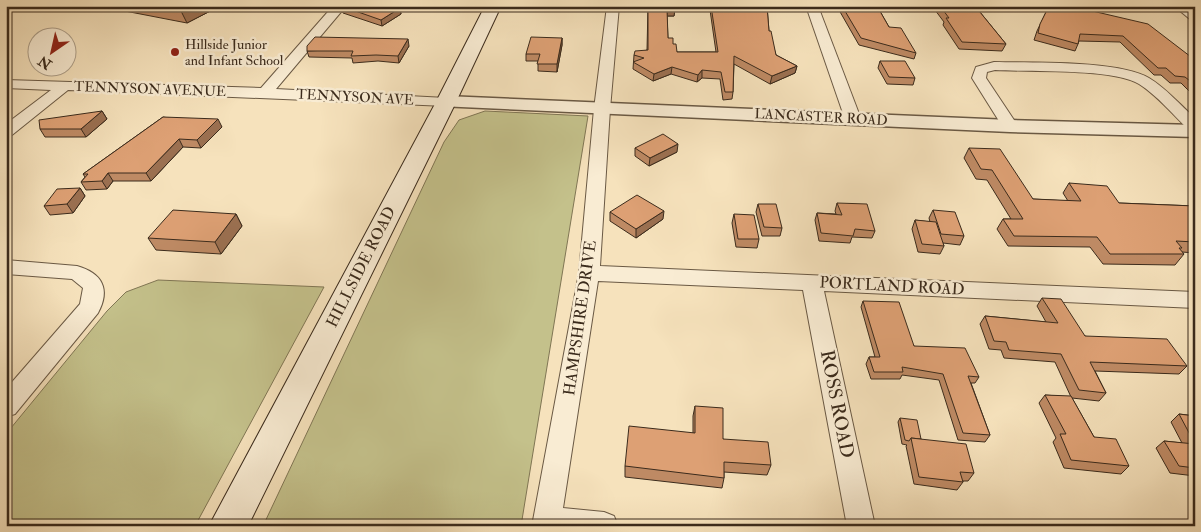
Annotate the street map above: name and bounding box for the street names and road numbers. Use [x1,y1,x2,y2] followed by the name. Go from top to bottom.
[74,78,226,100] street label: TENNYSON AVENUE
[296,85,414,109] street label: TENNYSON AVE
[754,105,888,129] street label: LANCASTER ROAD
[322,203,400,331] street label: HILLSIDE ROAD
[559,239,601,397] street label: HAMPSHIRE DRIVE
[819,272,965,300] street label: PORTLAND ROAD
[815,348,859,460] street label: ROSS ROAD

